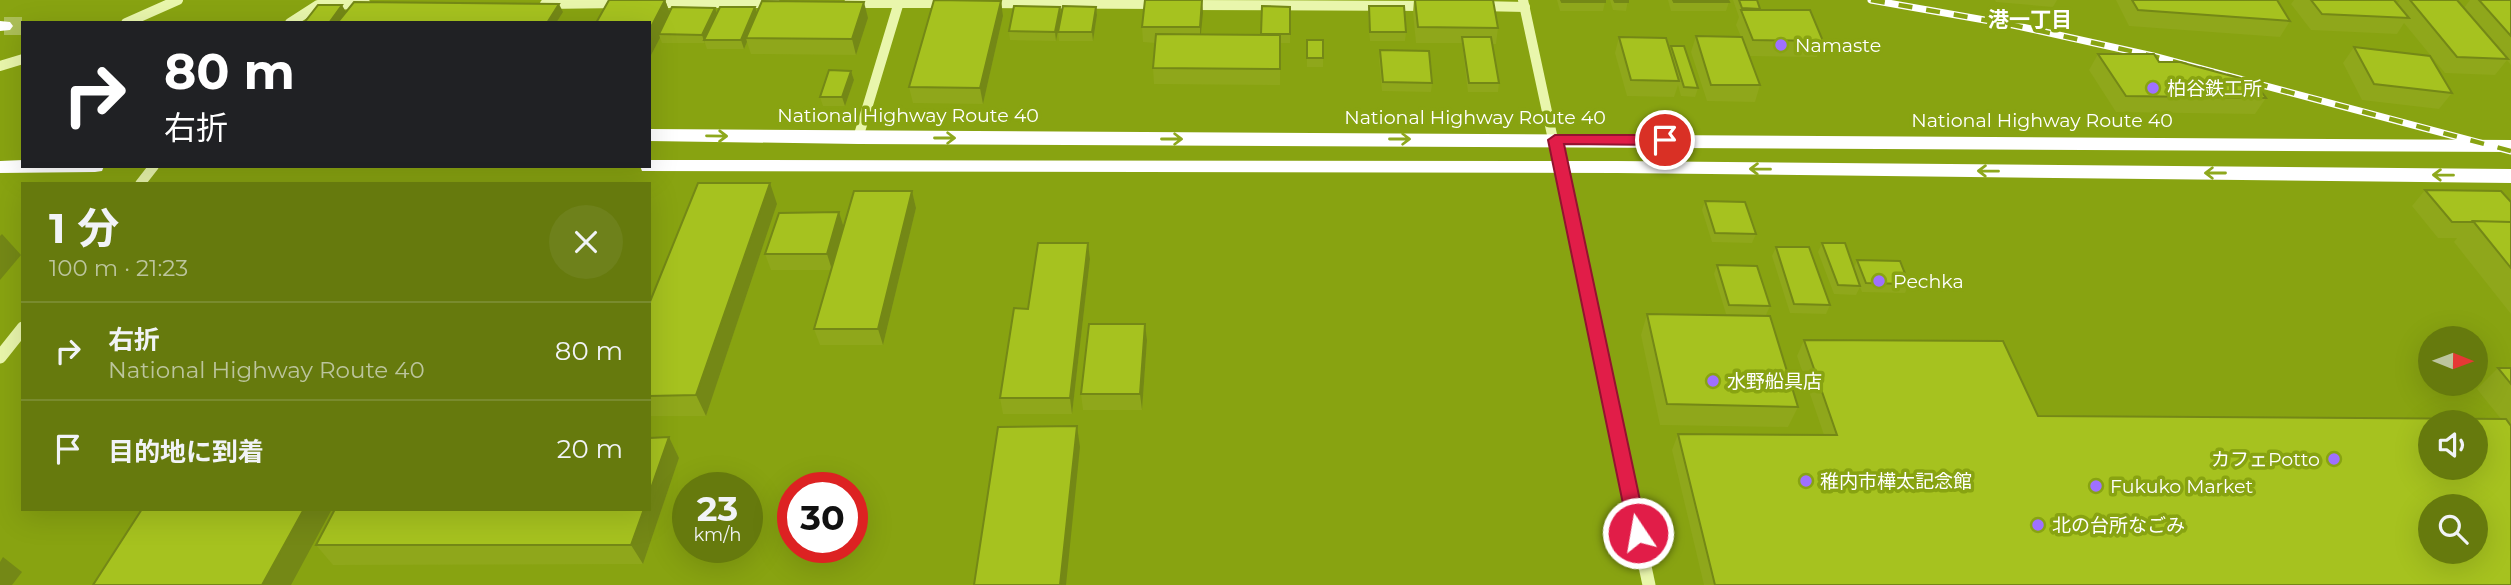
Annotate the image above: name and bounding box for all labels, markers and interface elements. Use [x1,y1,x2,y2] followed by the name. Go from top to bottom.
[1988,7,2072,32] district label: 港一丁目
[1795,34,1881,57] place label: Namaste
[1773,37,1789,53] marker: Namaste
[164,42,295,101] text: 80 m
[49,49,140,140] icon: right
[2167,77,2262,100] place label: 柏谷鉄工所
[2145,80,2161,96] marker: 柏谷鉄工所
[777,104,1039,127] street label: National Highway Route 40
[1344,106,1606,129] street label: National Highway Route 40
[164,108,228,147] text: 右折
[1911,109,2173,132] street label: National Highway Route 40
[1635,110,1695,170] pin
[1646,121,1684,159] icon: arrive
[706,130,729,143] one-way arrow
[933,131,956,145] one-way arrow
[1161,132,1184,146] one-way arrow
[1388,132,1411,146] one-way arrow
[1749,162,1772,176] one-way arrow
[1977,165,2000,178] one-way arrow
[2204,166,2227,179] one-way arrow
[2432,168,2455,182] one-way arrow
[49,202,119,254] text: 1 分
[549,205,623,279] button: close
[49,254,188,282] text: 100 m · 21:23
[1893,270,1964,293] place label: Pechka
[1871,273,1887,289] marker: Pechka
[108,324,160,356] text: 右折
[2418,326,2488,396] north arrow
[2418,326,2488,564] map controls
[49,332,87,370] icon: right
[555,335,623,367] text: 80 m
[108,356,425,384] text: National Highway Route 40
[1727,370,1822,393] place label: 水野船具店
[1705,373,1721,389] marker: 水野船具店
[2418,410,2488,480] button: sound
[49,430,87,468] icon: arrive
[557,433,623,465] text: 20 m
[108,436,264,468] text: 目的地に到着
[2211,448,2320,471] place label: カフェPotto
[2326,451,2342,467] marker: カフェPotto
[1820,470,1972,493] place label: 稚内市樺太記念館
[777,472,868,563] speed limit sign: 30
[1798,473,1814,489] marker: 稚内市樺太記念館
[2110,475,2254,498] place label: Fukuko Market
[2088,478,2104,494] marker: Fukuko Market
[697,487,738,530] text: 23
[2418,494,2488,564] button: search
[1601,496,1675,570] position arrow
[2052,514,2185,537] place label: 北の台所なごみ
[2030,517,2046,533] marker: 北の台所なごみ
[693,524,742,546] text: km/h

